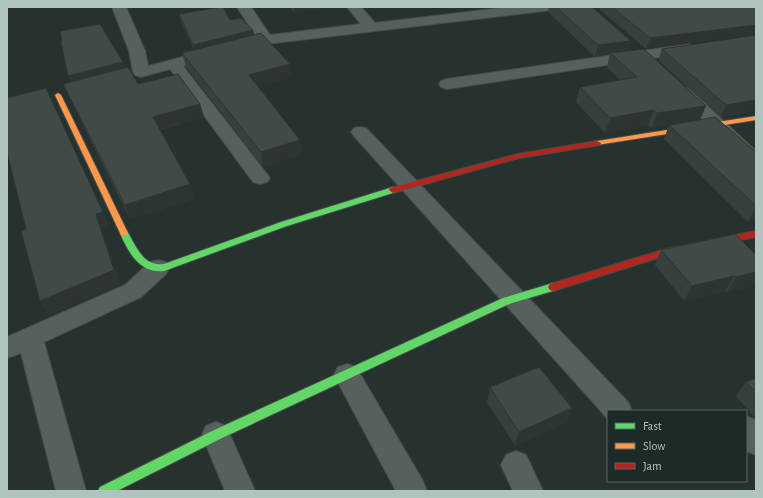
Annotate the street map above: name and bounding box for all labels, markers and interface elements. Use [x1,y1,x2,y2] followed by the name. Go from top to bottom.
[607,410,747,482] legend
[643,420,662,432] text: Fast
[643,440,665,452] text: Slow
[643,460,662,472] text: Jam

